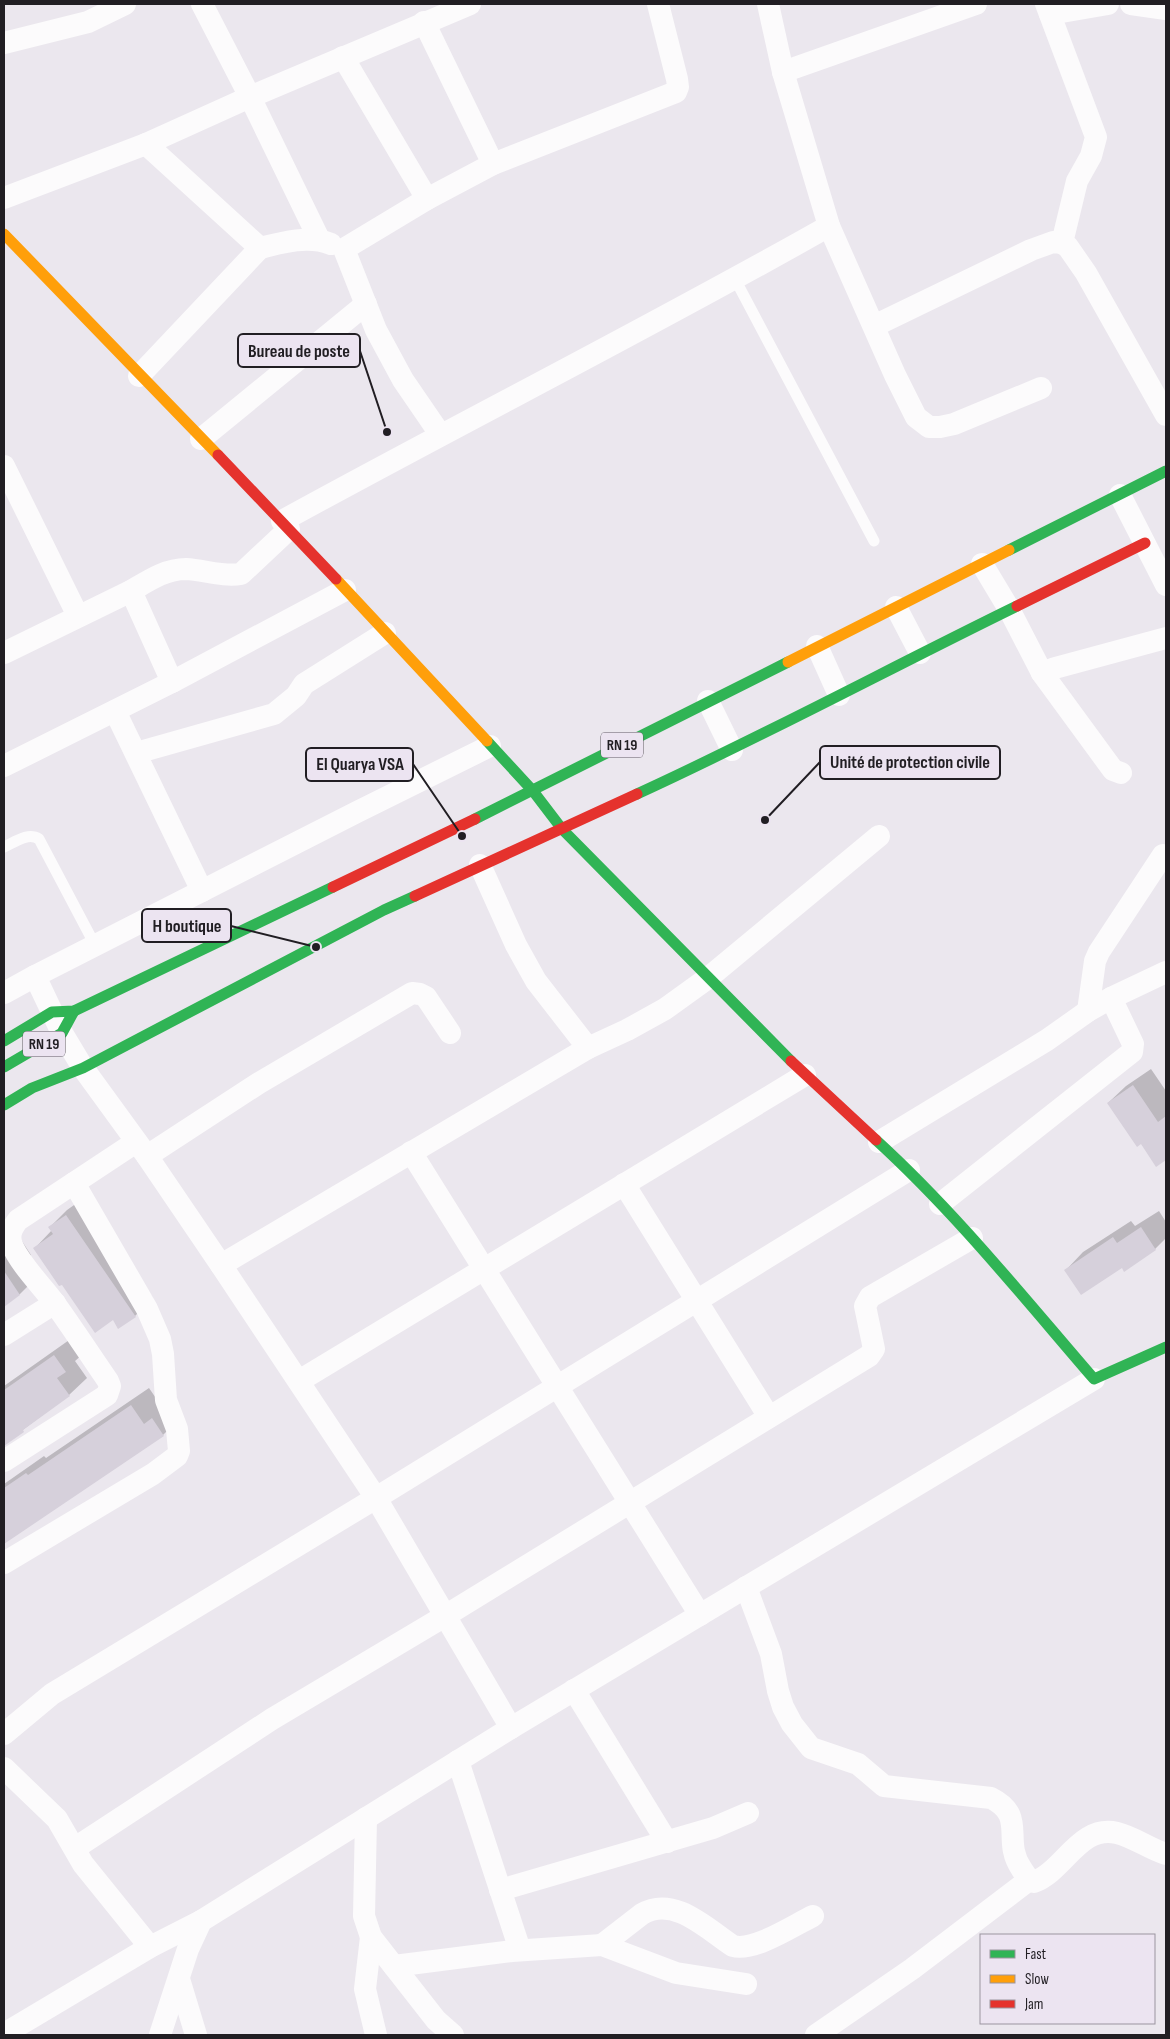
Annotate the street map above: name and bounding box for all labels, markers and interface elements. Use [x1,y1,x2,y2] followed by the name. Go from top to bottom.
[238,334,360,367] callout: Bureau de poste
[248,341,350,362] text: Bureau de poste
[601,732,643,758] road number: RN 19
[820,746,1000,779] callout: Unité de protection civile
[306,748,413,781] callout: El Quarya VSA
[830,752,990,773] text: Unité de protection civile
[316,754,404,775] text: El Quarya VSA
[142,909,231,942] callout: H boutique
[153,916,221,937] text: H boutique
[23,1032,65,1056] road number: RN 19
[980,1934,1155,2024] legend
[1025,1945,1047,1964] text: Fast
[1025,1970,1049,1989] text: Slow
[1024,1995,1043,2014] text: Jam

